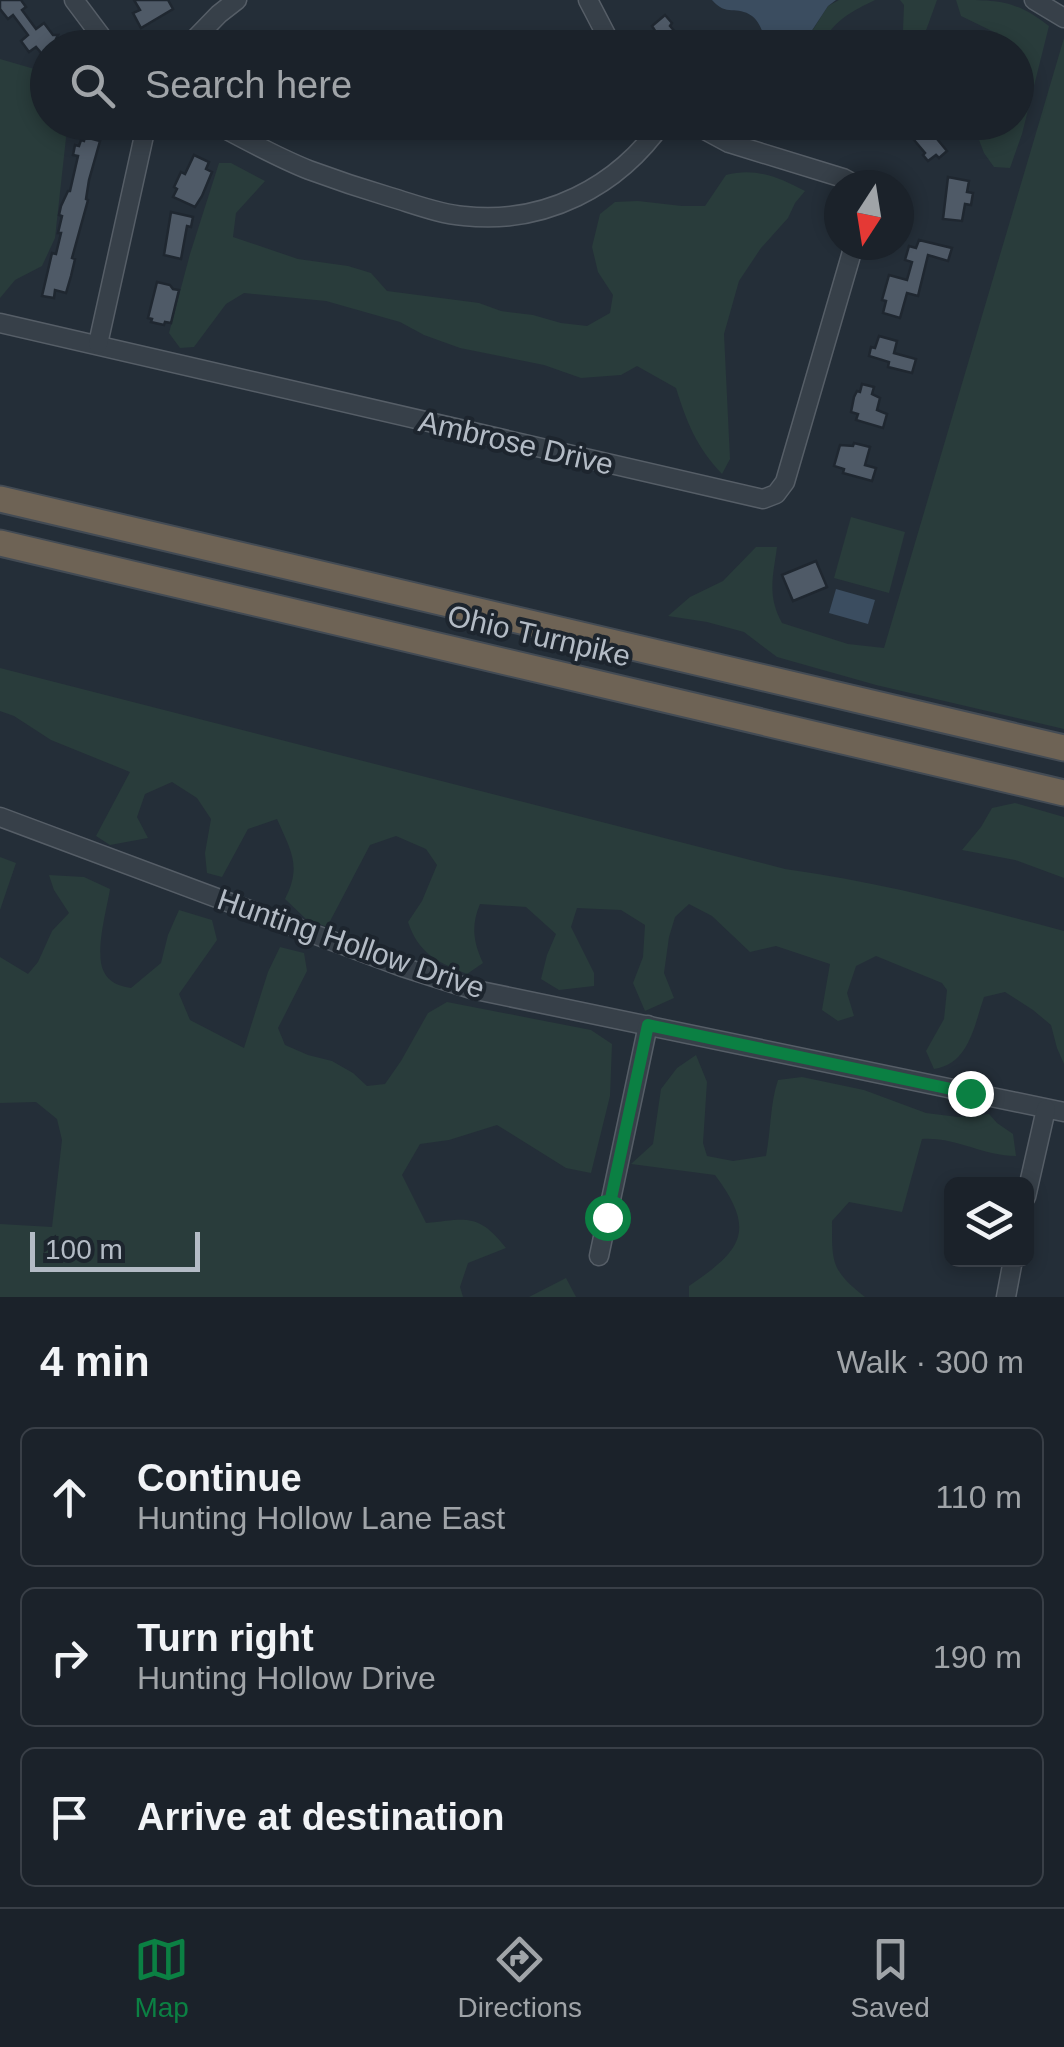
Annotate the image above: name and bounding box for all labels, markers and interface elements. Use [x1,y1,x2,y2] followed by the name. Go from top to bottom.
[30,30,1034,140] search box
[65,58,120,113] icon: search
[145,64,352,106] text: Search here
[824,170,914,260] north arrow
[416,404,616,481] street label: Ambrose Drive
[444,598,634,673] street label: Ohio Turnpike
[213,882,489,1005] street label: Hunting Hollow Drive
[948,1071,994,1117] route end
[944,1177,1034,1267] map controls
[944,1177,1034,1267] button: layers
[585,1195,631,1241] route start
[30,1227,200,1272] scale bar
[45,1234,123,1265] text: 100 m
[40,1338,150,1385] text: 4 min
[837,1344,1024,1380] text: Walk · 300 m
[137,1457,302,1499] text: Continue
[42,1470,97,1525] icon: ahead
[935,1479,1022,1515] text: 110 m
[137,1500,505,1536] text: Hunting Hollow Lane East
[137,1617,314,1659] text: Turn right
[42,1630,97,1685] icon: right
[933,1639,1022,1675] text: 190 m
[137,1660,436,1696] text: Hunting Hollow Drive
[42,1790,97,1845] icon: arrive
[137,1796,504,1838] text: Arrive at destination
[134,1932,189,2024] tab: Map
[458,1932,582,2024] tab: Directions
[850,1932,930,2024] tab: Saved

